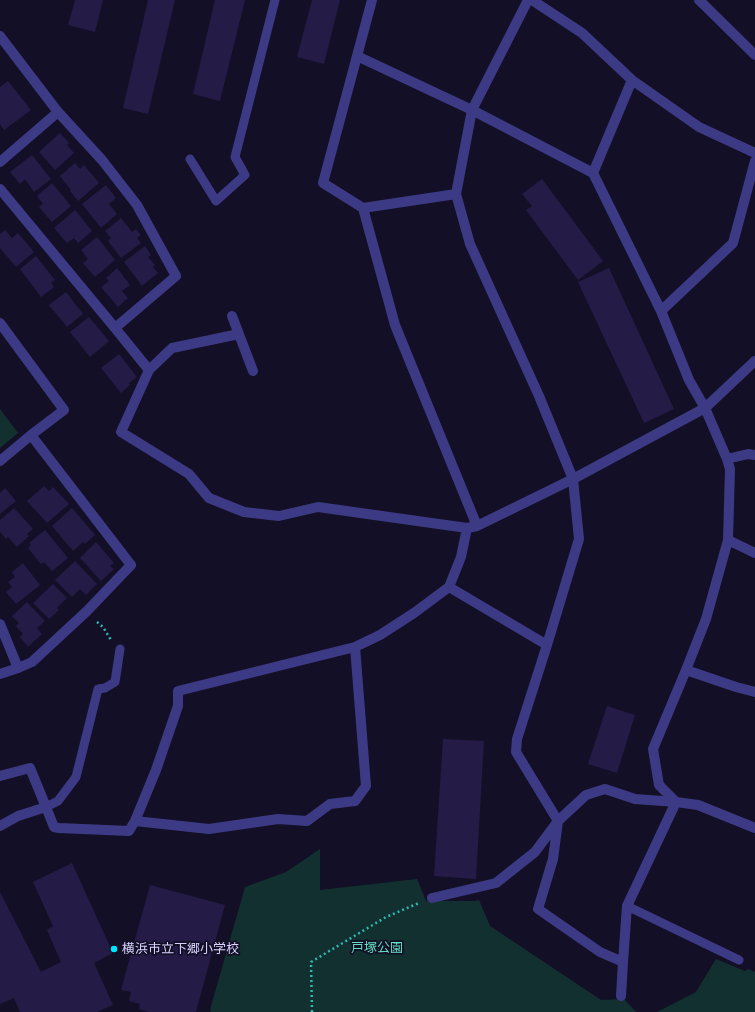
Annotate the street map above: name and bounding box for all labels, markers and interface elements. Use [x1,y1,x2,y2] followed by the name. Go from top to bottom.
[351,940,403,956] park label: 戸塚公園
[122,941,239,957] place label: 横浜市立下郷小学校
[109,944,119,954] marker: 横浜市立下郷小学校

